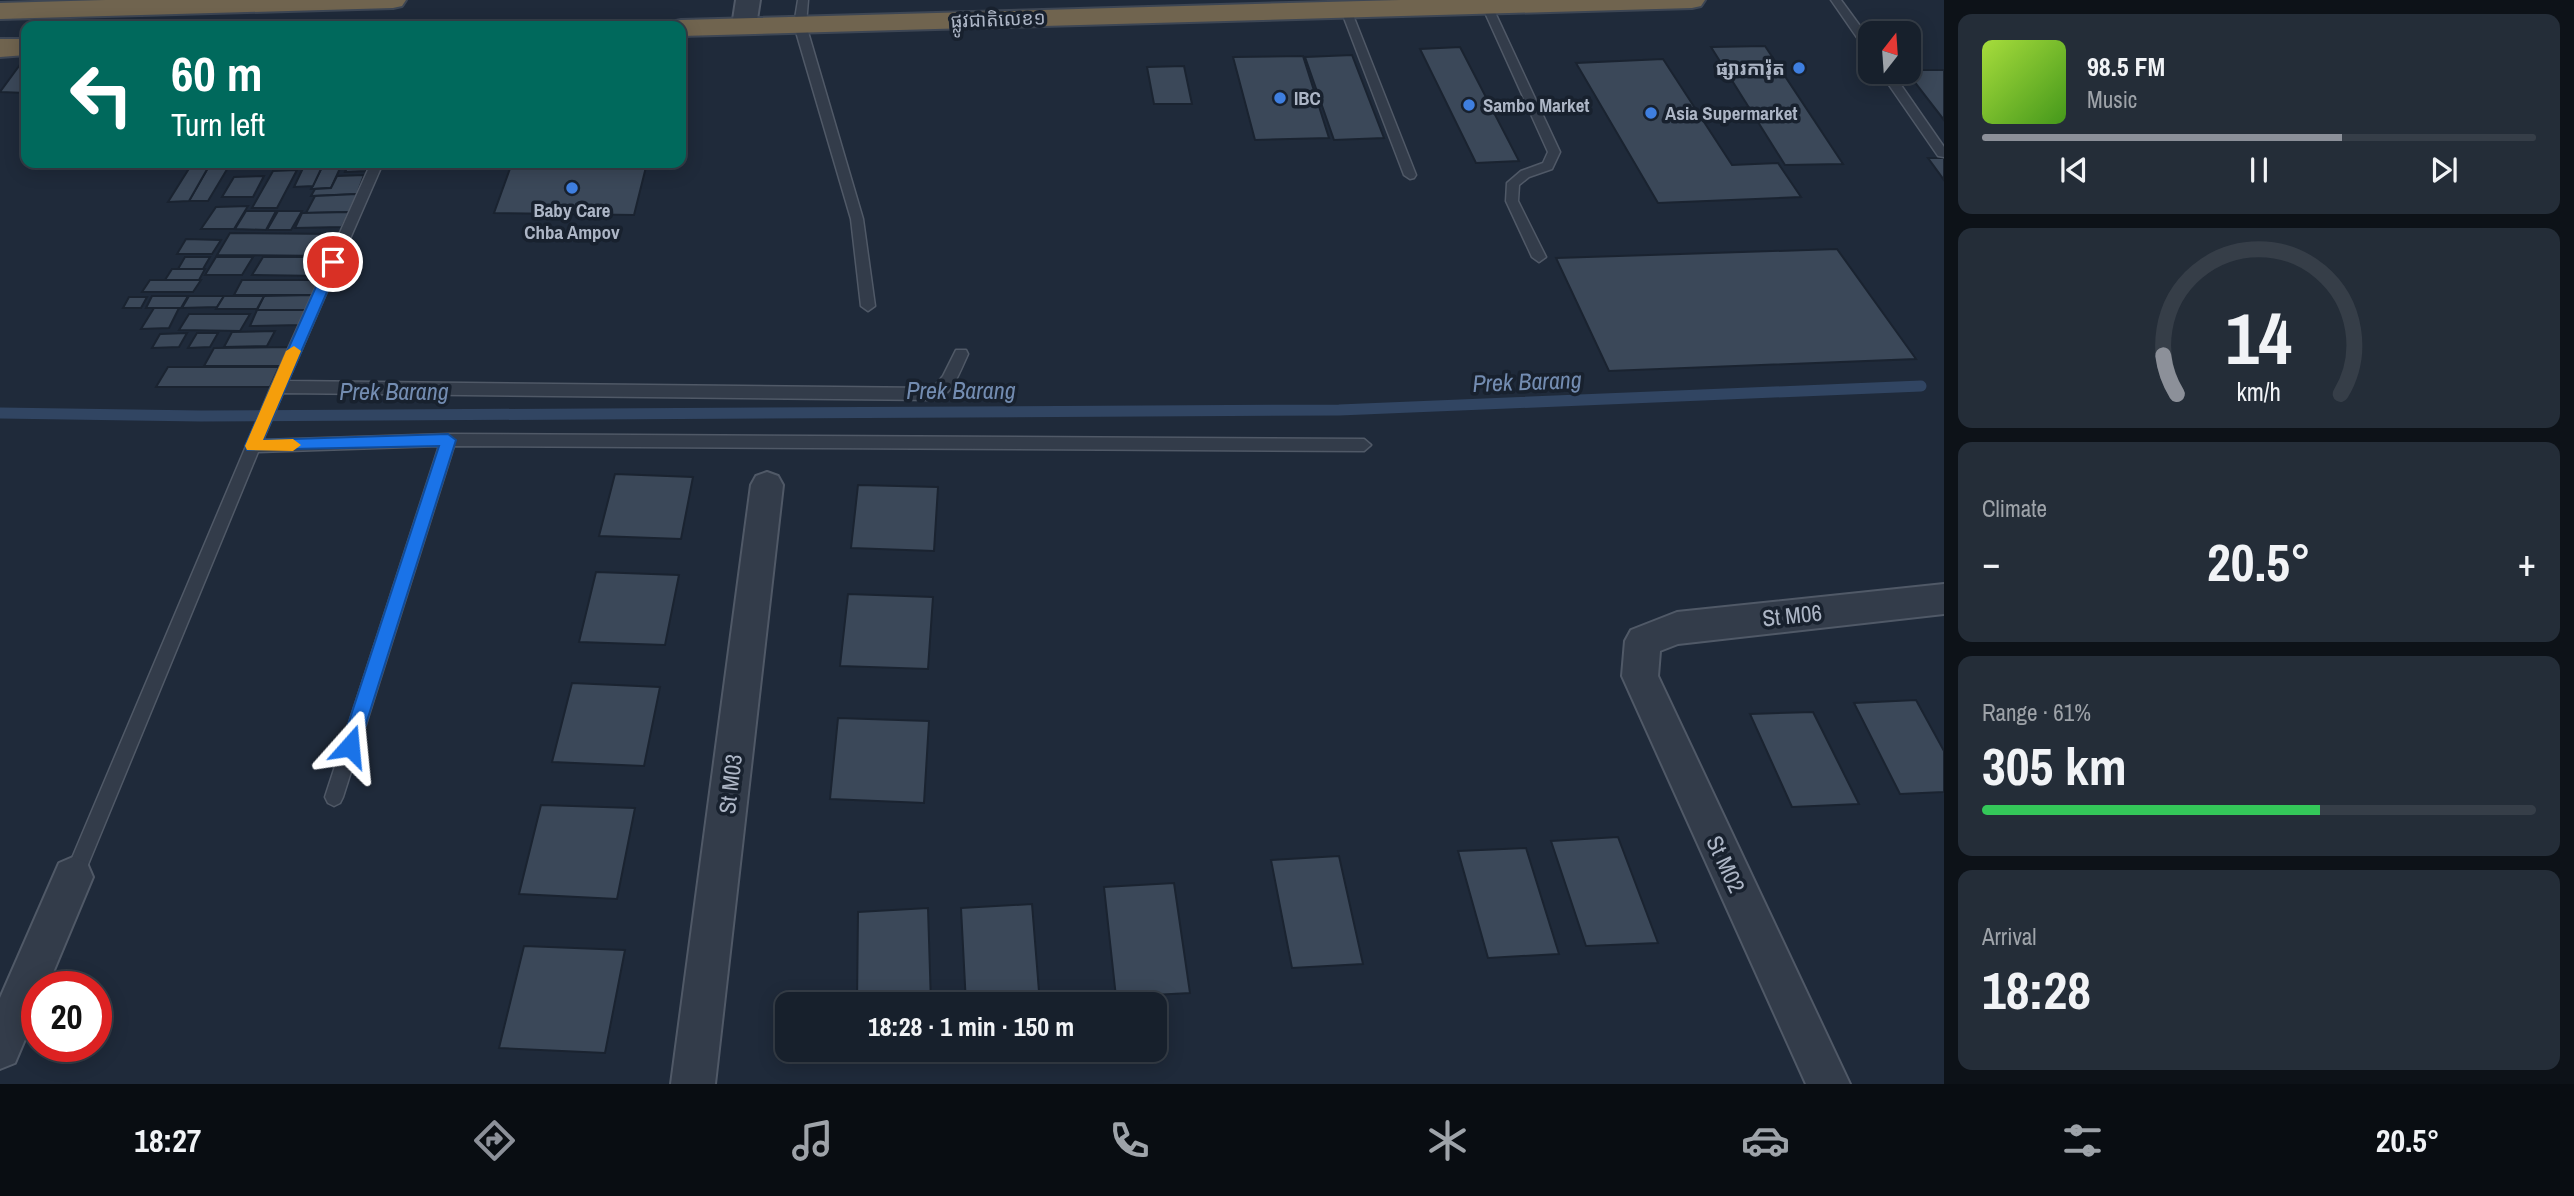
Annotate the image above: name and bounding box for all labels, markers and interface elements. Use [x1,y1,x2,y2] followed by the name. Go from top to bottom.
[950,4,1046,38] street label: ផ្លូវជាតិលេខ១
[1858,21,1922,84] north arrow
[1858,21,1921,84] map controls
[171,40,263,106] text: 60 m
[56,49,147,140] icon: left
[2087,49,2165,84] text: 98.5 FM
[1715,55,1785,81] place label: ផ្សារការ៉ុត
[1791,60,1807,76] marker: ផ្សារការ៉ុត
[2087,84,2137,115] text: Music
[1294,85,1321,111] place label: IBC
[1272,90,1288,106] marker: IBC
[1483,92,1590,118] place label: Sambo Market
[1461,97,1477,113] marker: Sambo Market
[1665,100,1798,126] place label: Asia Supermarket
[171,103,265,146] text: Turn left
[1643,105,1659,121] marker: Asia Supermarket
[2055,151,2093,189] icon: previous
[2240,151,2278,189] icon: pause
[2425,151,2463,189] icon: next
[564,180,580,196] marker: Baby Care Chba Ampov
[524,197,620,245] place label: Baby Care Chba Ampov
[303,232,363,292] pin
[314,243,352,281] icon: arrive
[2226,289,2292,387] text: 14
[1472,363,1582,399] water label: Prek Barang
[906,374,1016,406] water label: Prek Barang
[339,375,449,407] water label: Prek Barang
[2237,375,2281,409] text: km/h
[1982,493,2047,524] text: Climate
[2207,527,2311,597] text: 20.5°
[1982,537,2000,588] text: −
[2518,537,2536,588] text: +
[1761,596,1823,634] street label: St M06
[1982,697,2091,728] text: Range · 61%
[313,709,387,783] position arrow
[1982,731,2127,801] text: 305 km
[711,752,749,816] street label: St M03
[1699,830,1753,898] street label: St M02
[1982,921,2037,952] text: Arrival
[1982,955,2091,1025] text: 18:28
[21,971,112,1062] speed limit sign: 20
[868,1009,1074,1044] text: 18:28 · 1 min · 150 m
[470,1116,519,1165] icon: directions
[788,1116,837,1165] icon: music
[1105,1116,1154,1165] icon: phone
[1423,1116,1472,1165] icon: climate
[1741,1116,1790,1165] icon: car
[2058,1116,2107,1165] icon: filters
[134,1119,201,1162] text: 18:27
[2376,1119,2440,1162] text: 20.5°

